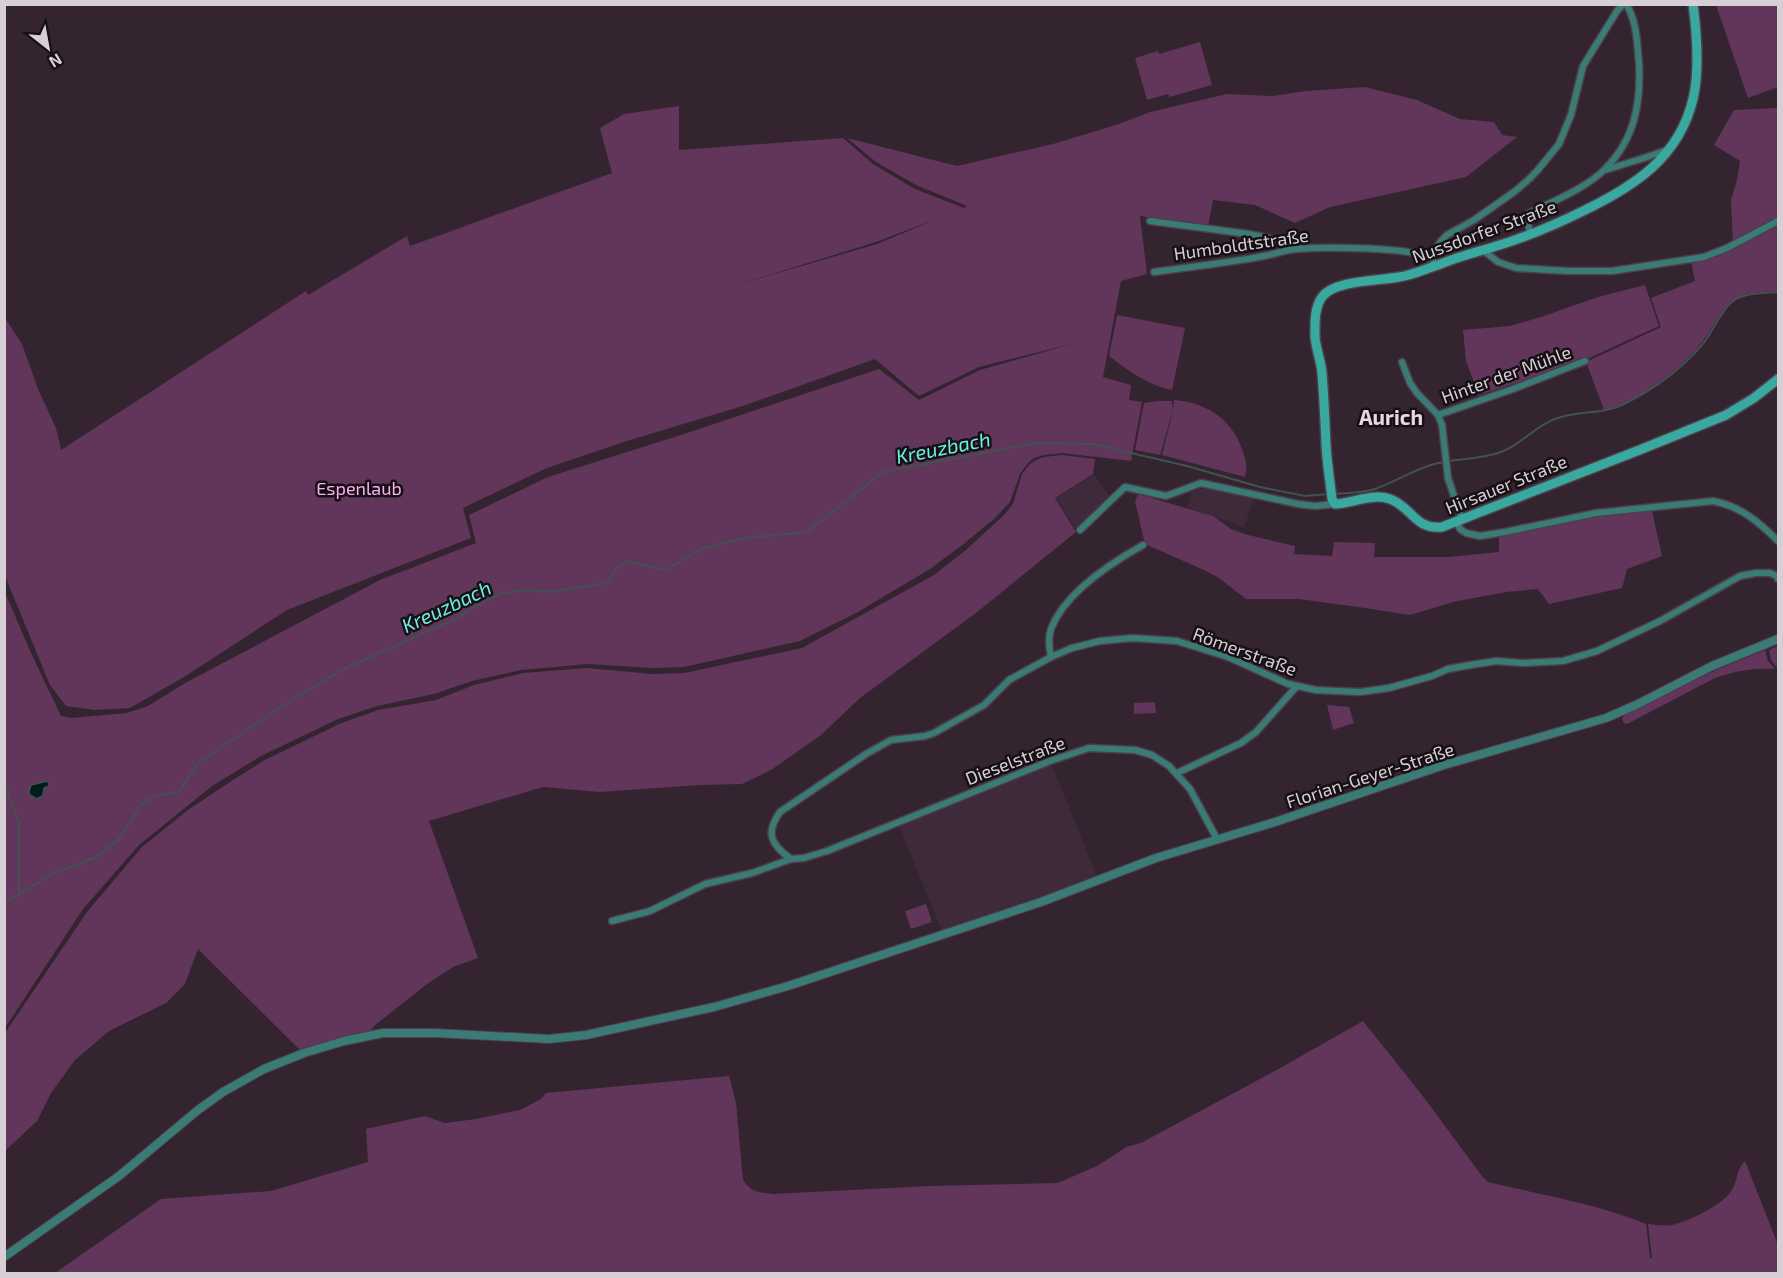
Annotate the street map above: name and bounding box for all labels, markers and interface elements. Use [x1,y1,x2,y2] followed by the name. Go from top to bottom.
[18,18,78,78] north arrow
[46,50,66,72] text: N
[1409,195,1559,267] street label: Nussdorfer Straße
[1172,224,1310,264] street label: Humboldtstraße
[1438,340,1574,408] street label: Hinter der Mühle
[1359,404,1423,429] district label: Aurich
[894,426,992,468] water label: Kreuzbach
[1442,450,1570,518] street label: Hirsauer Straße
[316,477,402,499] park label: Espenlaub
[397,575,495,637] water label: Kreuzbach
[1190,622,1300,680] street label: Römerstraße
[962,731,1068,789] street label: Dieselstraße
[1283,737,1457,813] street label: Florian-Geyer-Straße

